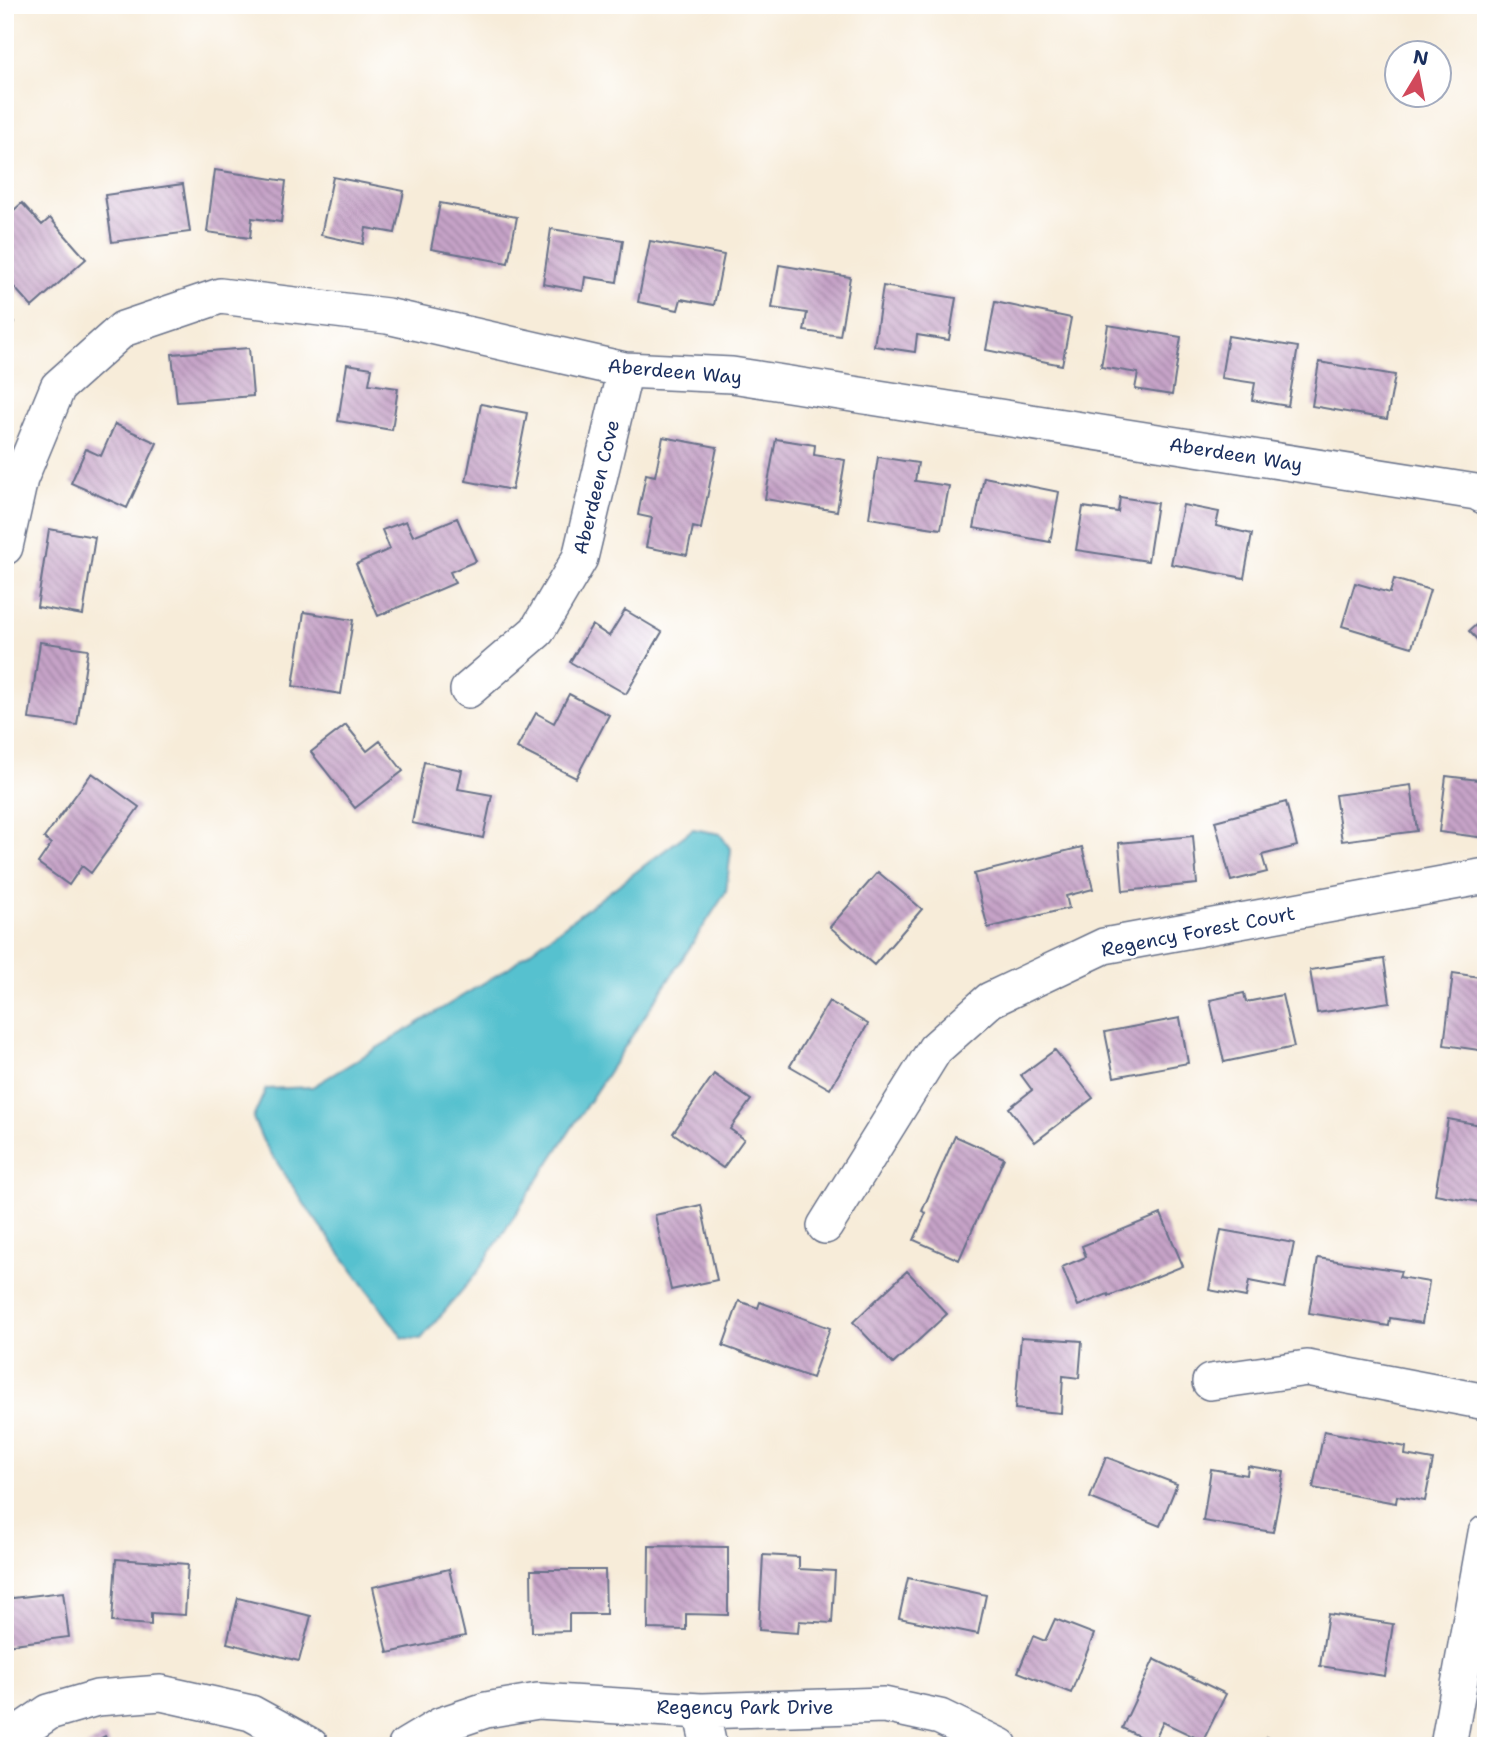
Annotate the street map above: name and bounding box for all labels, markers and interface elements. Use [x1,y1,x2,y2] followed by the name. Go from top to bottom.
[1382,38,1452,108] north arrow
[1411,44,1430,71] text: N
[607,353,743,390] street label: Aberdeen Way
[568,417,625,557] street label: Aberdeen Cove
[1167,432,1304,477] street label: Aberdeen Way
[1099,900,1297,963] street label: Regency Forest Court
[656,1695,834,1720] street label: Regency Park Drive

